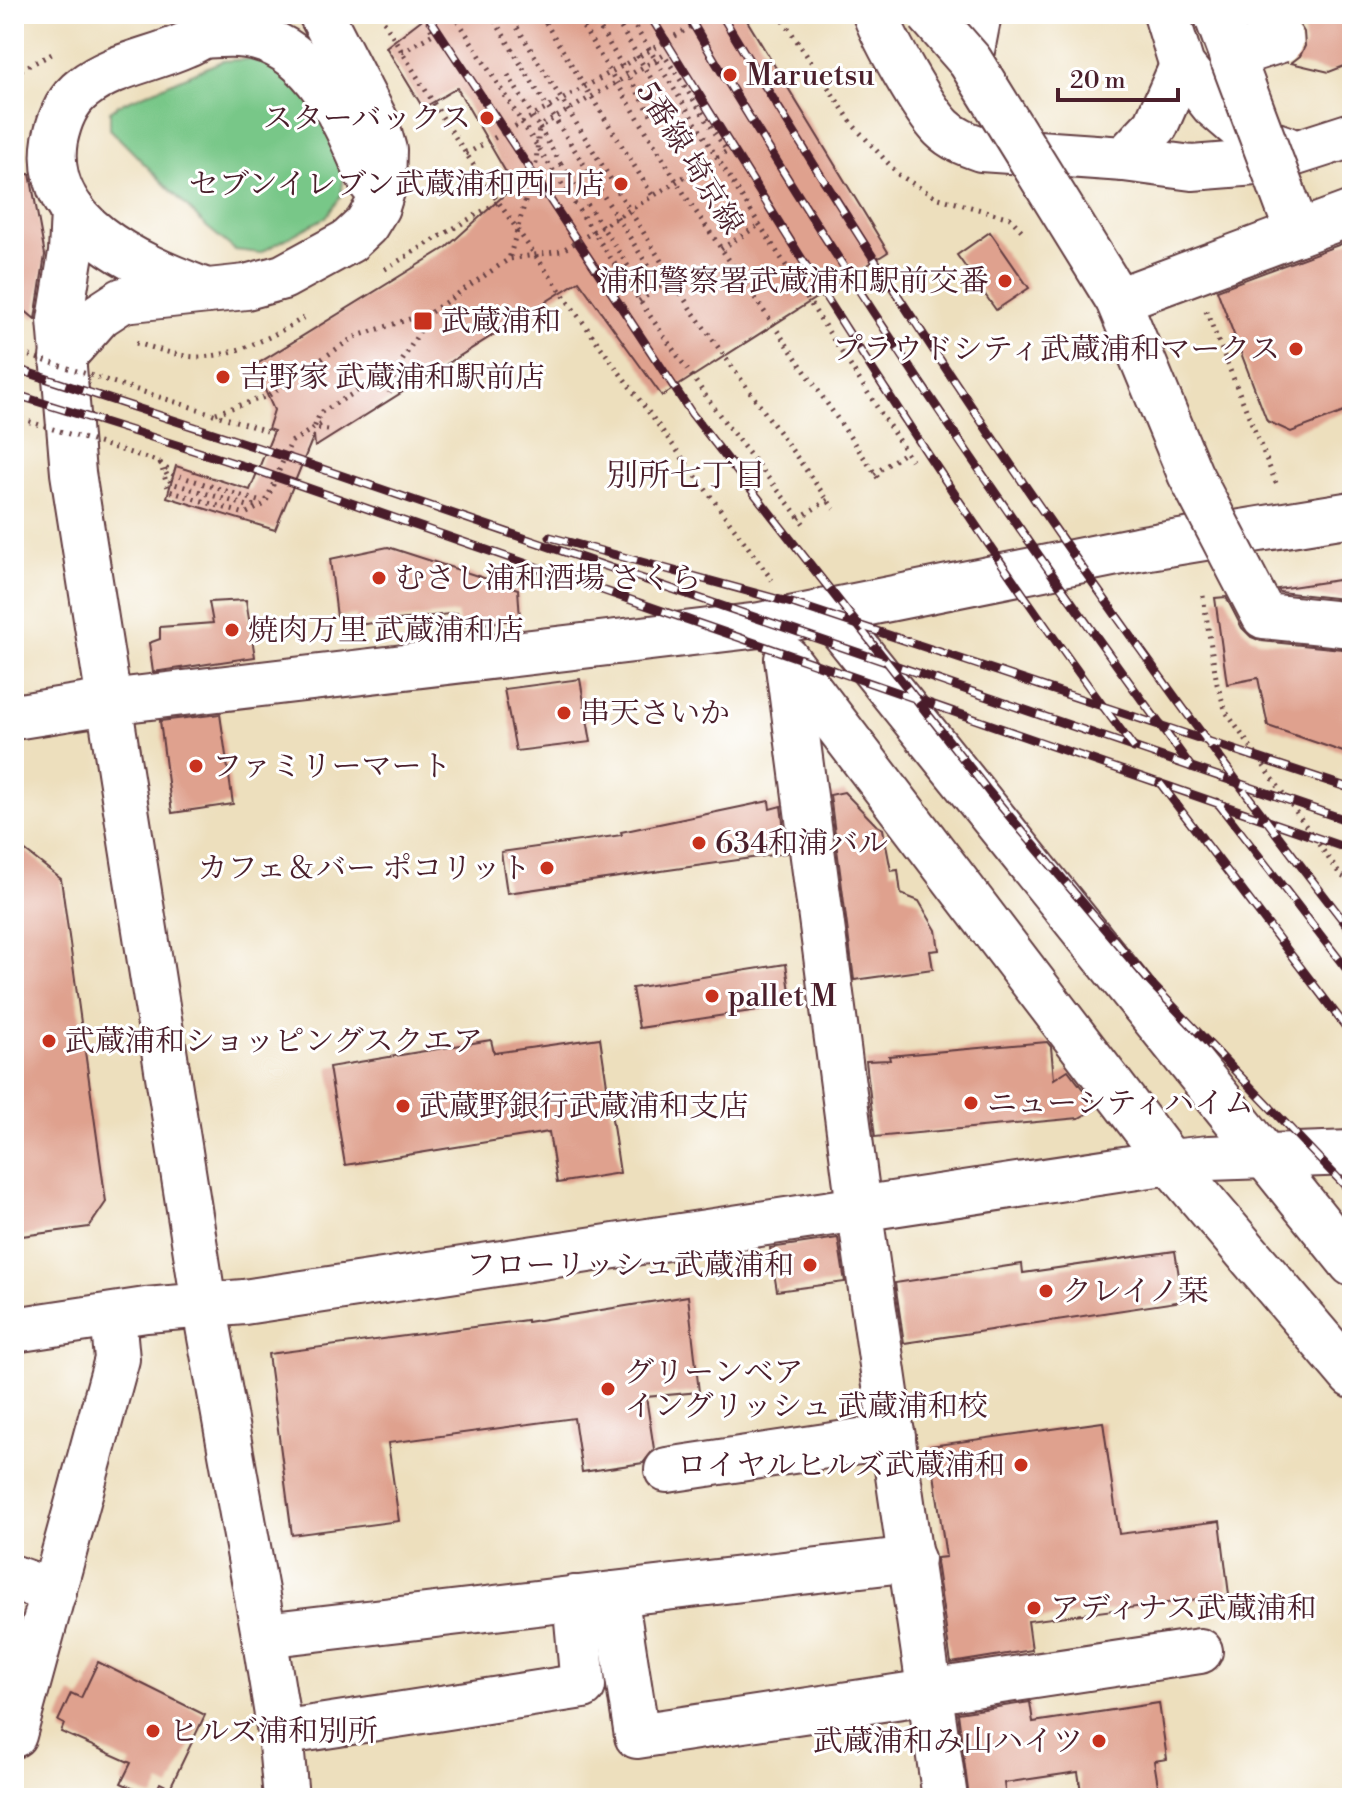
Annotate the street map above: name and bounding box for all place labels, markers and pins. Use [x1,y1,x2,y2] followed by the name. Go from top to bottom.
[746,57,875,95] place label: Maruetsu
[721,66,739,84] marker: Maruetsu
[263,100,471,138] place label: スターバックス
[478,109,496,127] marker: スターバックス
[189,166,605,204] place label: セブンイレブン武蔵浦和西口店
[612,175,630,193] marker: セブンイレブン武蔵浦和西口店
[599,263,989,301] place label: 浦和警察署武蔵浦和駅前交番
[996,272,1014,290] marker: 浦和警察署武蔵浦和駅前交番
[441,303,561,341] place label: 武蔵浦和
[412,310,434,332] marker: 武蔵浦和
[833,331,1280,369] place label: プラウドシティ武蔵浦和マークス
[1287,340,1305,358] marker: プラウドシティ武蔵浦和マークス
[239,359,545,397] place label: 吉野家 武蔵浦和駅前店
[214,368,232,386] marker: 吉野家 武蔵浦和駅前店
[395,560,701,598] place label: むさし浦和酒場 さくら
[370,569,388,587] marker: むさし浦和酒場 さくら
[248,612,524,650] place label: 焼肉万里 武蔵浦和店
[223,621,241,639] marker: 焼肉万里 武蔵浦和店
[580,695,730,733] place label: 串天さいか
[555,704,573,722] marker: 串天さいか
[212,748,451,786] place label: ファミリーマート
[187,757,205,775] marker: ファミリーマート
[715,825,888,863] place label: 634和浦バル
[690,834,708,852] marker: 634和浦バル
[198,850,531,888] place label: カフェ＆バー ポコリット
[538,859,556,877] marker: カフェ＆バー ポコリット
[728,978,837,1016] place label: pallet M
[703,987,721,1005] marker: pallet M
[65,1023,483,1061] place label: 武蔵浦和ショッピングスクエア
[40,1032,58,1050] marker: 武蔵浦和ショッピングスクエア
[987,1085,1254,1123] place label: ニューシティハイム
[419,1088,749,1126] place label: 武蔵野銀行武蔵浦和支店
[962,1094,980,1112] marker: ニューシティハイム
[394,1097,412,1115] marker: 武蔵野銀行武蔵浦和支店
[466,1247,794,1285] place label: フローリッシュ武蔵浦和
[801,1256,819,1274] marker: フローリッシュ武蔵浦和
[1062,1273,1209,1311] place label: クレイノ栞
[1037,1282,1055,1300] marker: クレイノ栞
[624,1354,988,1426] place label: グリーンベア イングリッシュ 武蔵浦和校
[599,1380,617,1398] marker: グリーンベア イングリッシュ 武蔵浦和校
[677,1447,1005,1485] place label: ロイヤルヒルズ武蔵浦和
[1012,1456,1030,1474] marker: ロイヤルヒルズ武蔵浦和
[1050,1590,1316,1628] place label: アディナス武蔵浦和
[1025,1599,1043,1617] marker: アディナス武蔵浦和
[169,1713,378,1751] place label: ヒルズ浦和別所
[144,1722,162,1740] marker: ヒルズ浦和別所
[813,1723,1083,1761] place label: 武蔵浦和み山ハイツ
[1090,1732,1108,1750] marker: 武蔵浦和み山ハイツ

